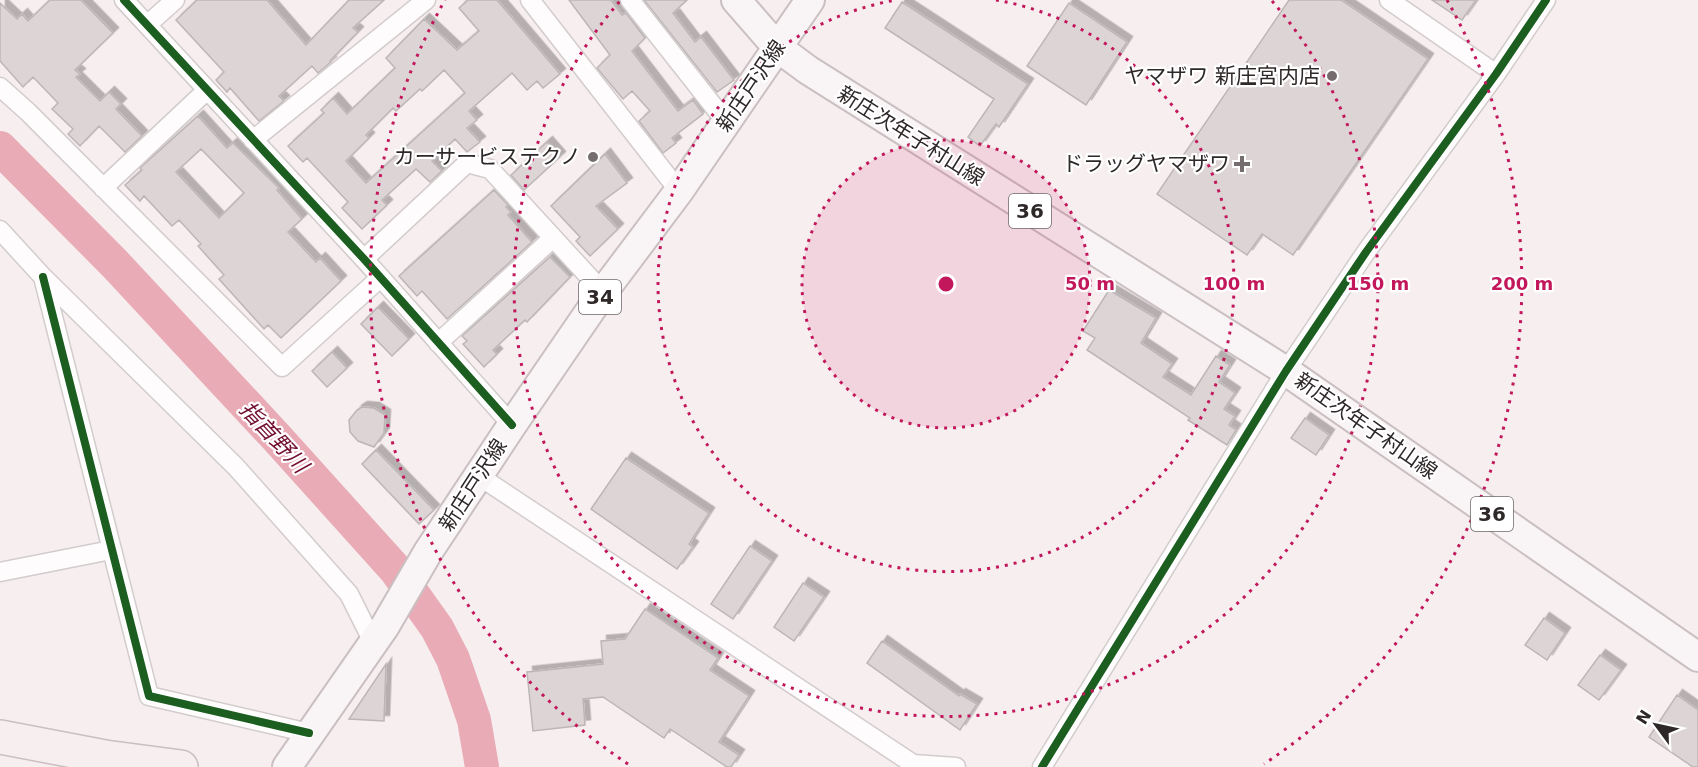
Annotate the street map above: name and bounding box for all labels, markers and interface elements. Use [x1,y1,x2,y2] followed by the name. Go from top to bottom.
[712,36,790,136] street label: 新庄戸沢線
[1124,64,1320,88] place label: ヤマザワ 新庄宮内店
[1325,69,1339,83] marker: ヤマザワ 新庄宮内店
[833,81,989,191] street label: 新庄次年子村山線
[394,145,581,169] place label: カーサービステクノ
[586,150,600,164] marker: カーサービステクノ
[1062,152,1230,176] place label: ドラッグヤマザワ
[1235,157,1249,171] marker: ドラッグヤマザワ
[1009,194,1051,228] road number: 36
[1065,273,1115,294] text: 50 m
[1203,273,1265,294] text: 100 m
[1347,273,1409,294] text: 150 m
[1491,273,1553,294] text: 200 m
[936,274,956,294] centre of rings
[579,280,621,314] road number: 34
[1290,368,1442,484] street label: 新庄次年子村山線
[235,396,315,479] water label: 指首野川
[434,434,512,536] street label: 新庄戸沢線
[1471,497,1513,531] road number: 36
[1626,695,1686,755] north arrow
[1632,706,1655,728] text: N

